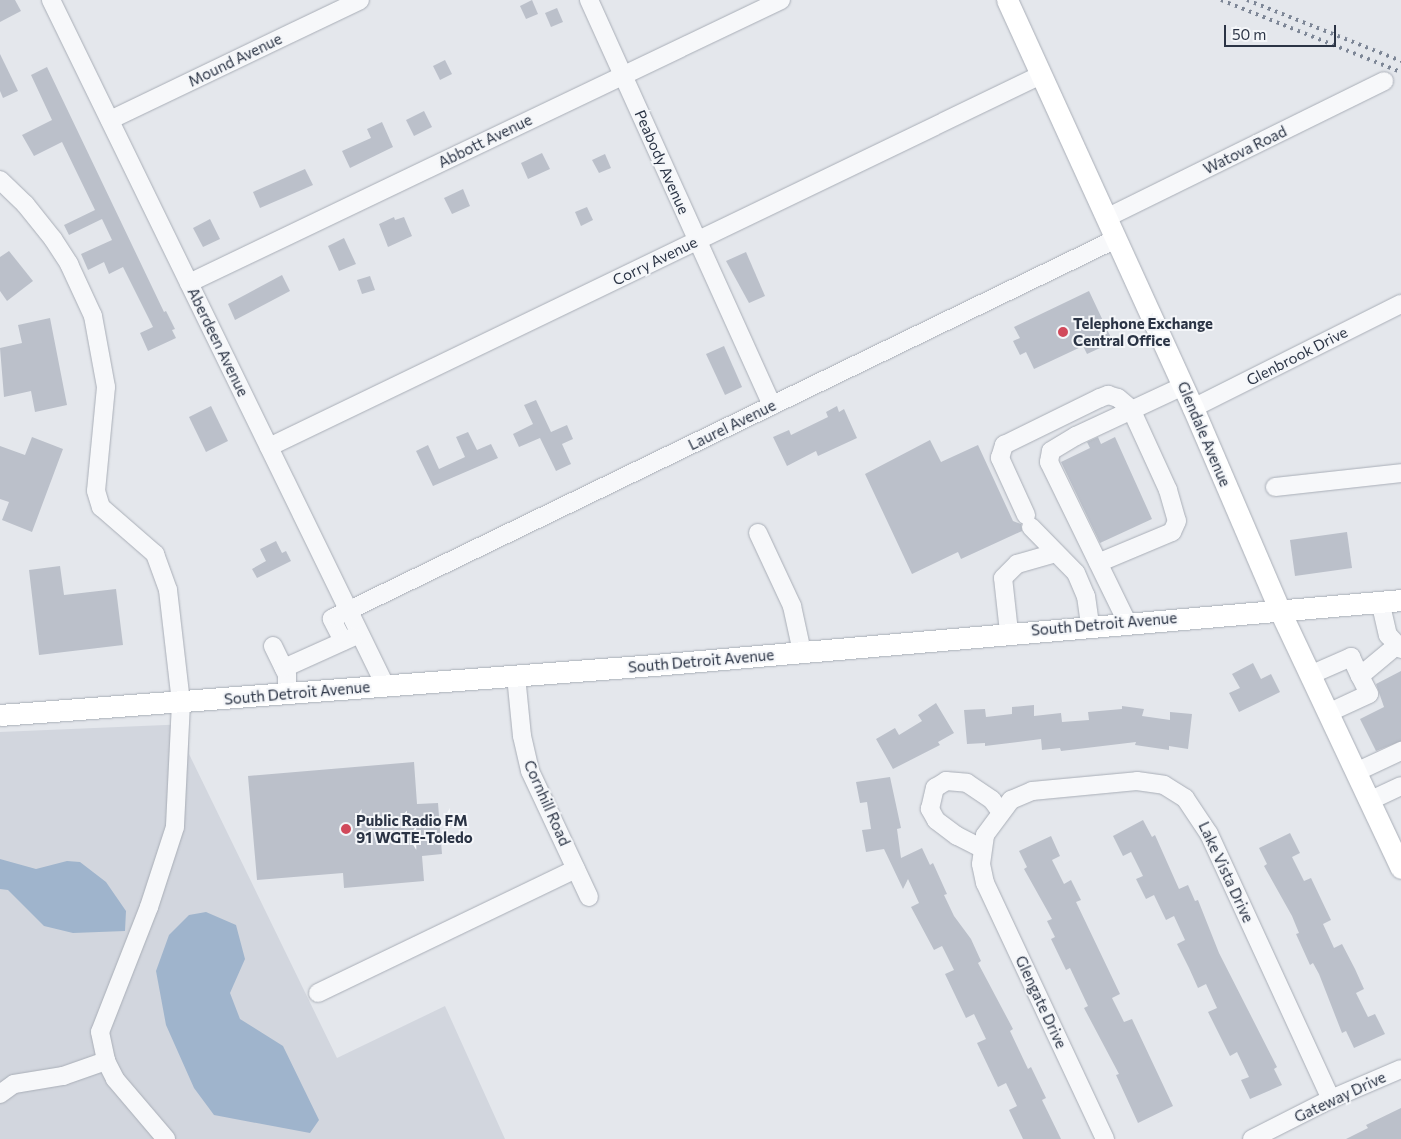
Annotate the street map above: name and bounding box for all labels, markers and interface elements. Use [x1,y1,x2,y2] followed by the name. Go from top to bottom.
[1226,15,1338,47] scale bar
[1232,25,1266,43] text: 50 m
[185,30,285,90] street label: Mound Avenue
[631,107,693,217] street label: Peabody Avenue
[435,111,535,171] street label: Abbott Avenue
[1200,122,1290,178] street label: Watova Road
[610,233,700,289] street label: Corry Avenue
[184,285,252,399] street label: Aberdeen Avenue
[1073,314,1213,349] place label: Telephone Exchange Central Office
[1243,323,1351,389] street label: Glenbrook Drive
[1057,326,1069,338] marker: Telephone Exchange Central Office
[1174,379,1234,489] street label: Glendale Avenue
[685,396,779,454] street label: Laurel Avenue
[1030,609,1178,639] street label: South Detroit Avenue
[627,646,775,676] street label: South Detroit Avenue
[223,678,371,708] street label: South Detroit Avenue
[520,757,574,849] street label: Cornhill Road
[356,811,473,846] place label: Public Radio FM 91 WGTE-Toledo
[1195,819,1257,925] street label: Lake Vista Drive
[340,823,352,835] marker: Public Radio FM 91 WGTE-Toledo
[1012,953,1070,1051] street label: Glengate Drive
[1291,1068,1389,1126] street label: Gateway Drive

